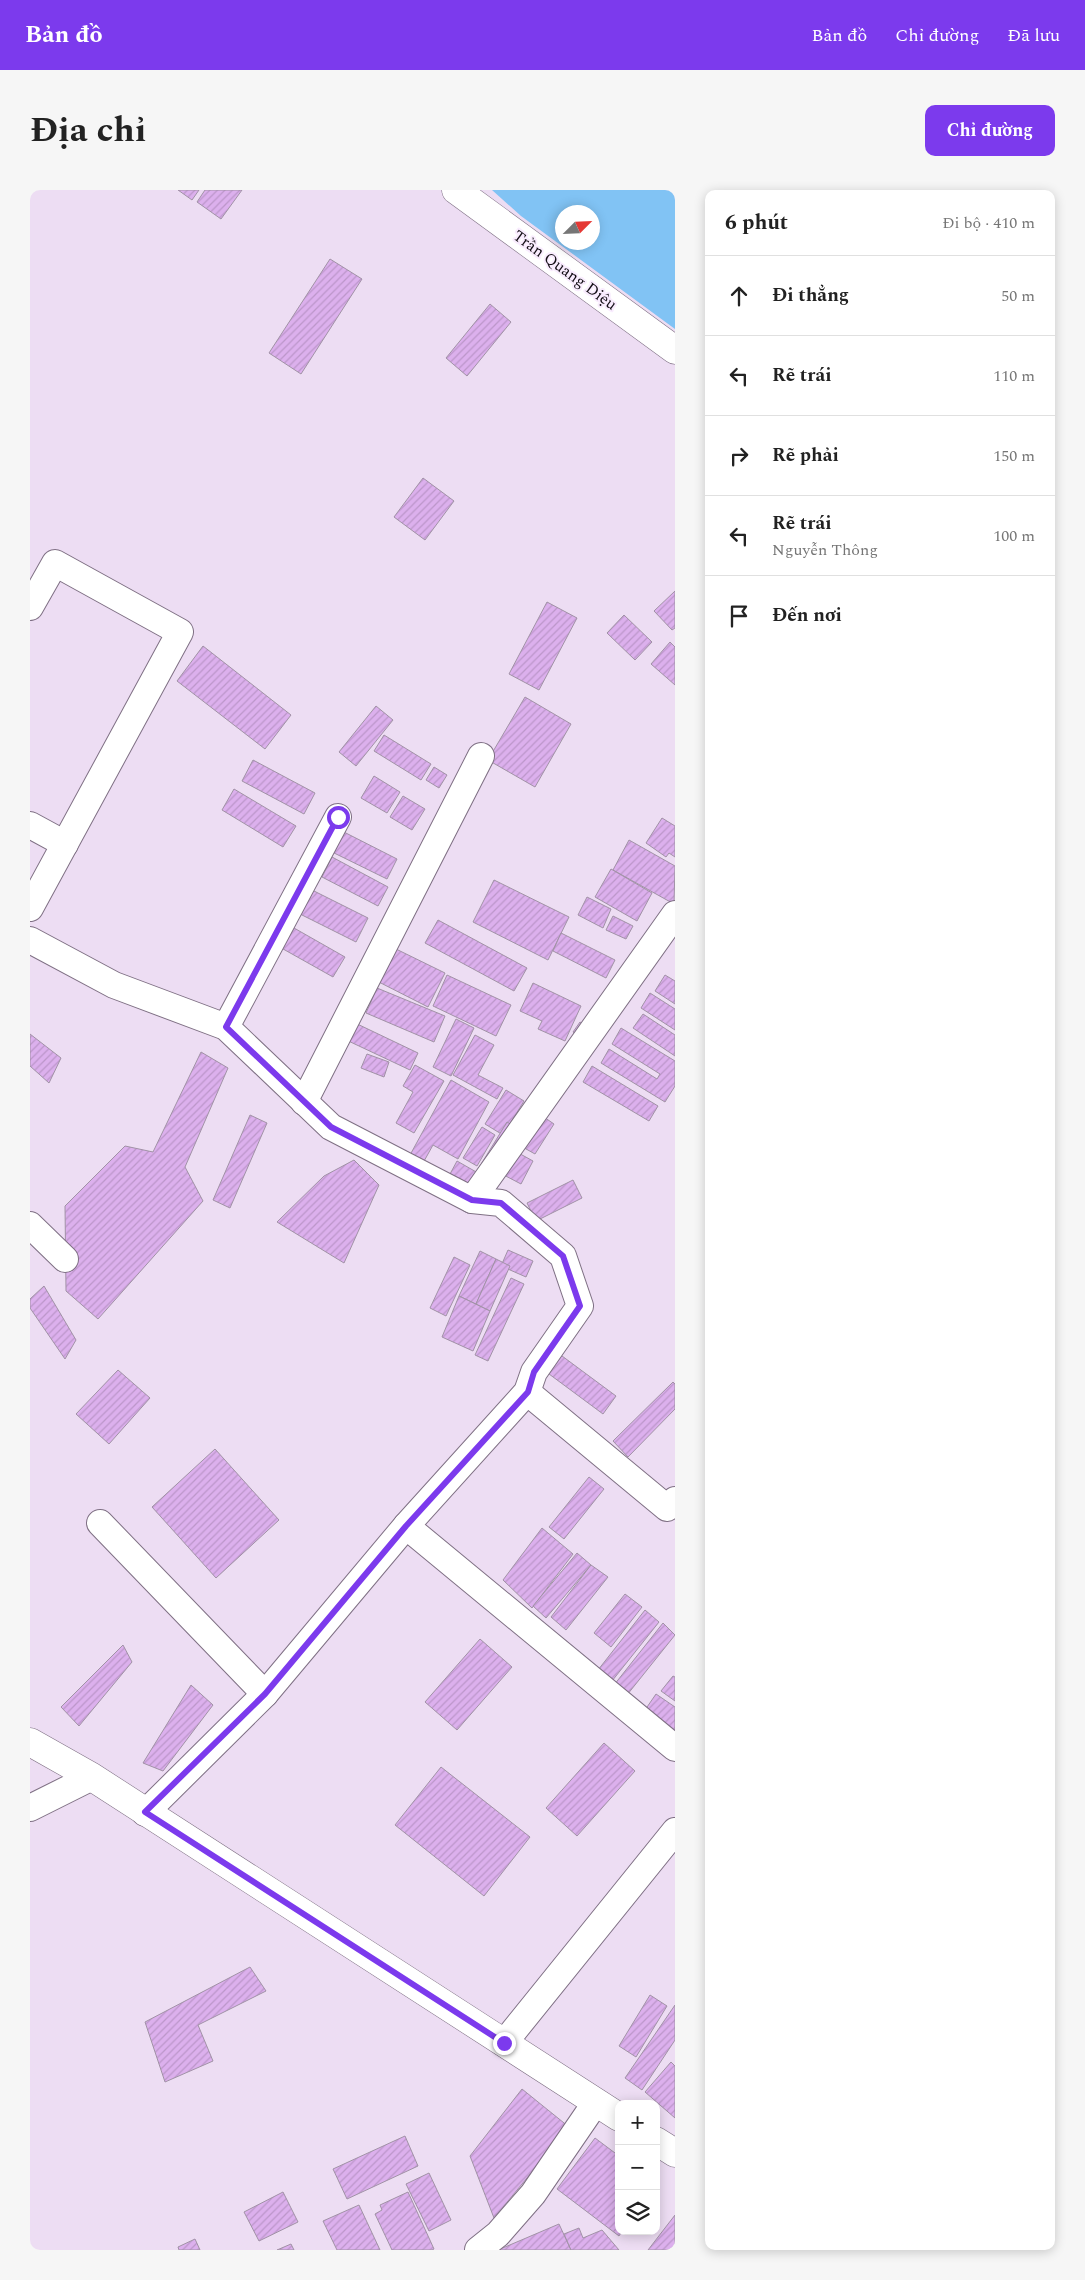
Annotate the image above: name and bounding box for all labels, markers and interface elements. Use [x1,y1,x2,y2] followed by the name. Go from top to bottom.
[25,17,103,53] text: Bản đồ
[812,22,867,49] text: Bản đồ
[895,22,979,49] text: Chỉ đường
[1007,22,1060,49] text: Đã lưu
[30,104,146,157] text: Địa chỉ
[925,105,1055,156] button: Chỉ đường
[555,205,600,250] north arrow
[725,207,788,239] text: 6 phút
[942,211,1035,235] text: Đi bộ · 410 m
[508,224,622,316] street label: Trần Quang Diệu
[772,281,849,310] text: Đi thẳng
[725,282,753,310] icon: ahead
[1001,284,1035,308] text: 50 m
[772,361,832,390] text: Rẽ trái
[725,362,753,390] icon: left
[993,364,1035,388] text: 110 m
[772,441,839,470] text: Rẽ phải
[725,442,753,470] icon: right
[993,444,1035,468] text: 150 m
[772,509,832,538] text: Rẽ trái
[725,522,753,550] icon: left
[993,524,1035,548] text: 100 m
[772,538,878,562] text: Nguyễn Thông
[772,601,842,630] text: Đến nơi
[725,602,753,630] icon: arrive
[327,806,350,829] route start
[493,2032,516,2055] route end
[615,2100,660,2235] map controls
[615,2100,660,2145] button: +
[615,2145,660,2190] button: −
[615,2190,660,2235] button: layers

